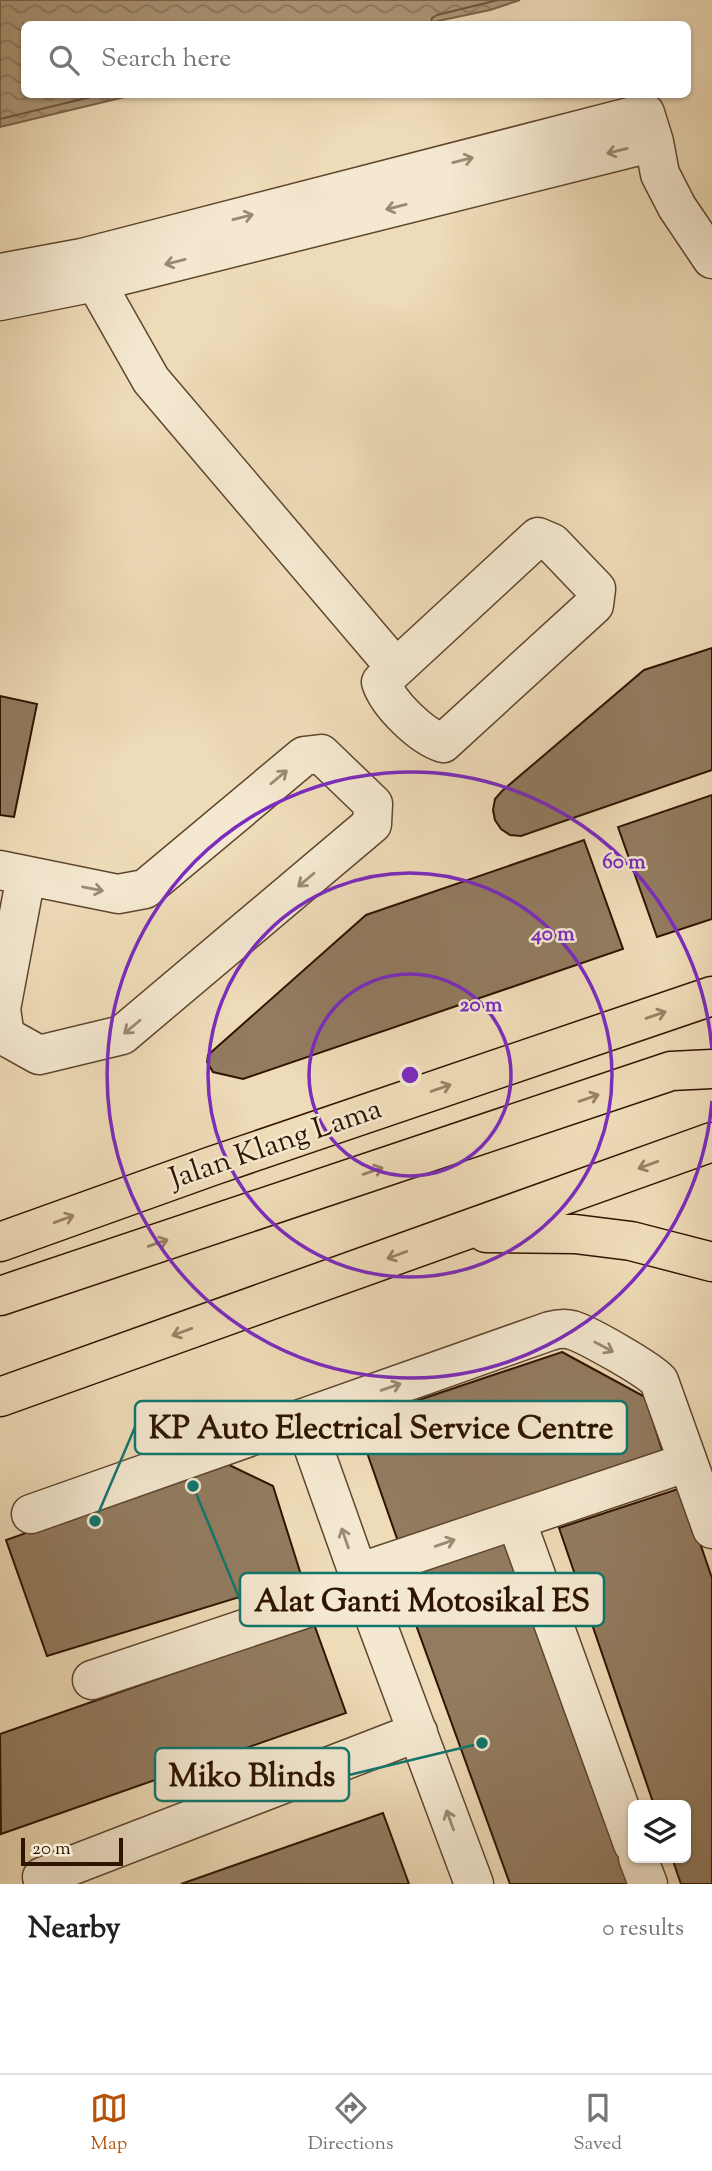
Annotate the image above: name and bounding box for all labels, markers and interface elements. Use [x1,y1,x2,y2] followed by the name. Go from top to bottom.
[21,21,691,98] search box
[45,41,83,79] icon: search
[101,41,231,78] text: Search here
[606,145,629,158] one-way arrow
[451,153,474,166] one-way arrow
[385,200,408,214] one-way arrow
[231,210,254,223] one-way arrow
[164,256,187,269] one-way arrow
[270,769,288,785] one-way arrow
[602,848,646,878] text: 60 m
[297,872,315,888] one-way arrow
[82,883,104,897] one-way arrow
[530,920,575,950] text: 40 m
[460,991,503,1021] text: 20 m
[645,1008,667,1020] one-way arrow
[124,1019,142,1035] one-way arrow
[398,1063,422,1087] centre of rings
[430,1081,452,1094] one-way arrow
[162,1089,388,1202] street label: Jalan Klang Lama
[578,1091,600,1104] one-way arrow
[637,1160,659,1172] one-way arrow
[362,1164,384,1176] one-way arrow
[53,1212,75,1224] one-way arrow
[146,1236,168,1248] one-way arrow
[386,1250,408,1262] one-way arrow
[172,1327,194,1339] one-way arrow
[594,1340,614,1354] one-way arrow
[380,1380,402,1393] one-way arrow
[135,1401,627,1454] callout: KP Auto Electrical Service Centre
[149,1407,613,1453] text: KP Auto Electrical Service Centre
[338,1527,350,1549] one-way arrow
[434,1536,456,1548] one-way arrow
[240,1573,604,1626] callout: Alat Ganti Motosikal ES
[254,1580,590,1626] text: Alat Ganti Motosikal ES
[155,1748,349,1801] callout: Miko Blinds
[169,1755,335,1801] text: Miko Blinds
[628,1800,691,1863] map controls
[628,1800,691,1863] button: layers
[443,1809,455,1831] one-way arrow
[21,1835,122,1867] scale bar
[32,1836,71,1863] text: 20 m
[28,1908,120,1951] text: Nearby
[602,1913,684,1946] text: 0 results
[90,2089,128,2158] tab: Map
[308,2089,393,2158] tab: Directions
[573,2089,622,2158] tab: Saved

